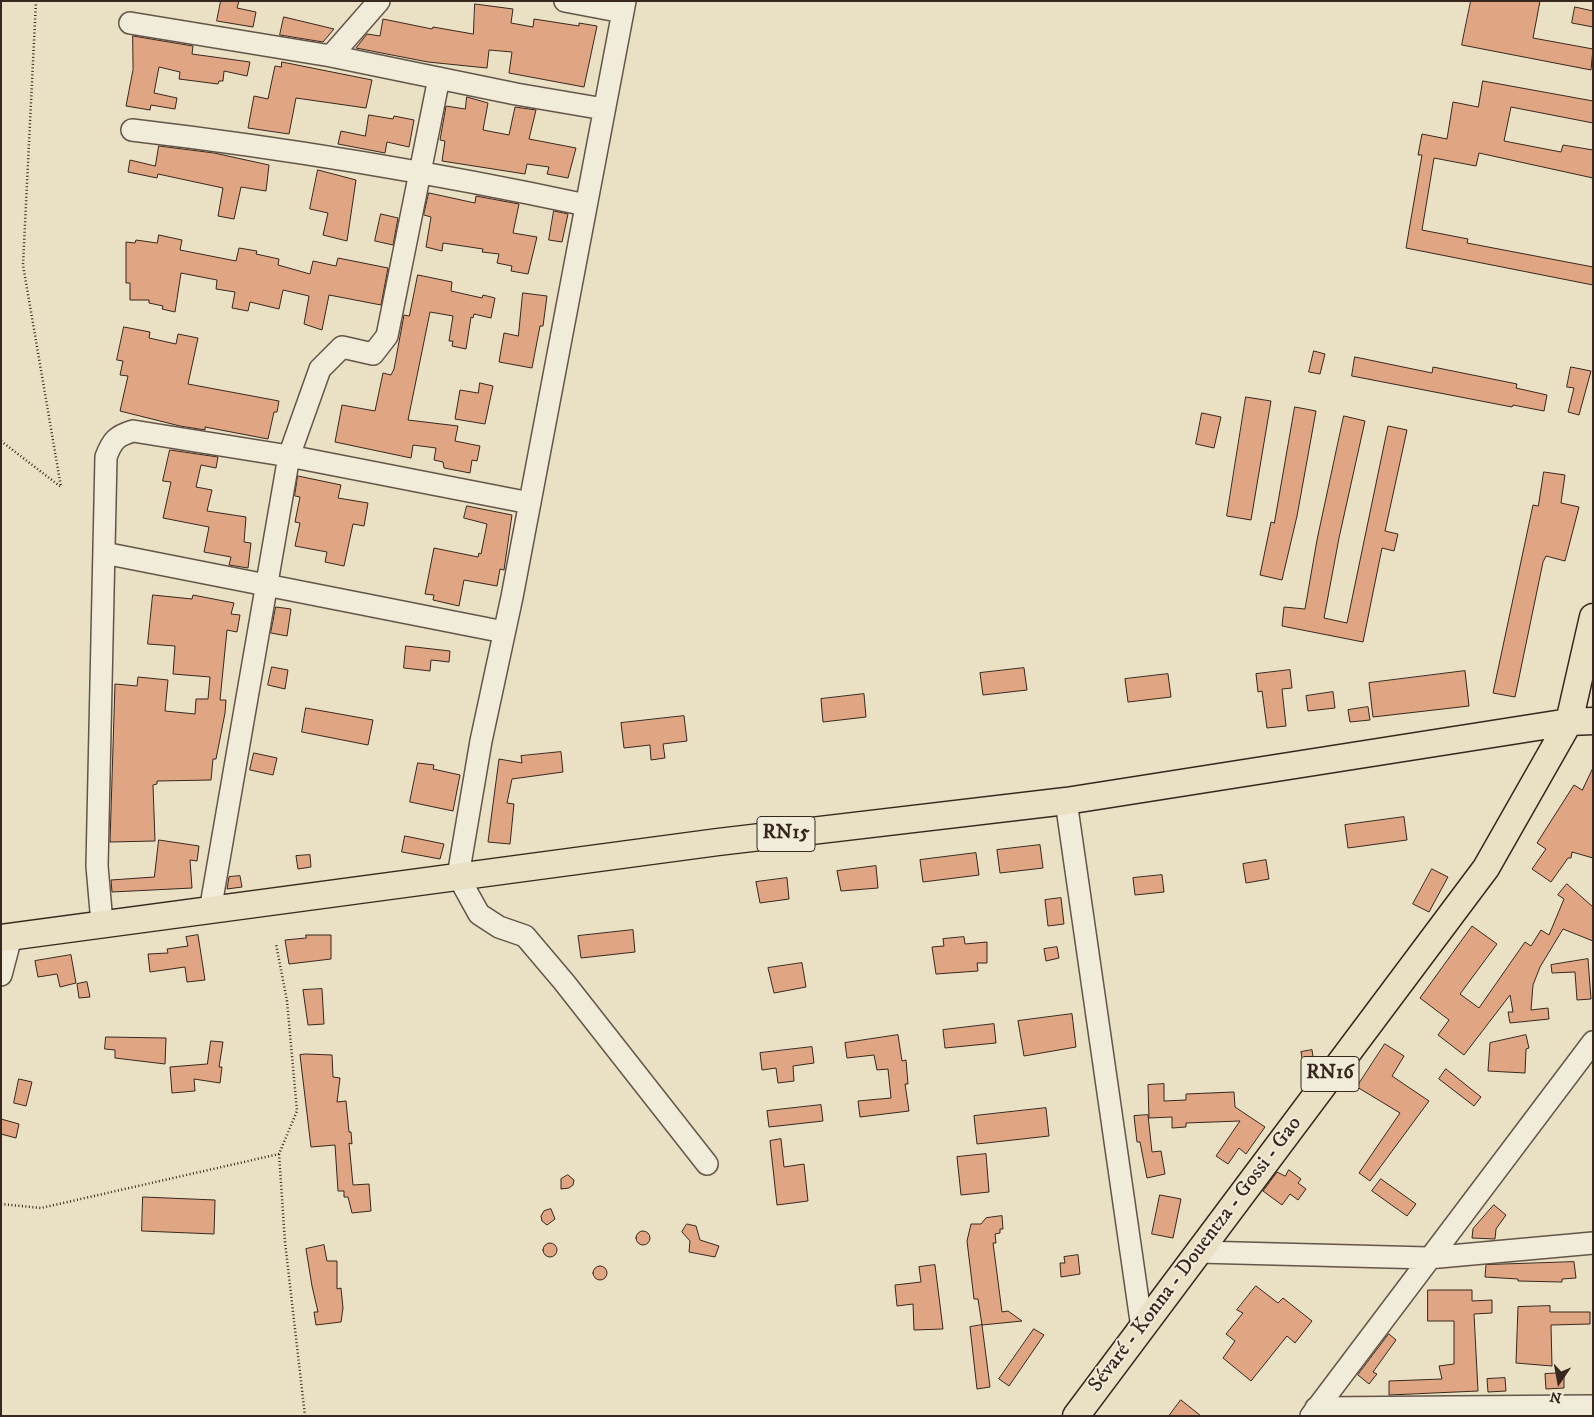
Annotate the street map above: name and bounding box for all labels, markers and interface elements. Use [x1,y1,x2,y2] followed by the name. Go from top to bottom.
[757,816,815,852] road number: RN15
[1301,1056,1359,1092] road number: RN16
[1084,1112,1308,1398] street label: Sévaré - Konna - Douentza - Gossi - Gao
[1534,1357,1584,1407] north arrow
[1548,1387,1563,1407] text: N

